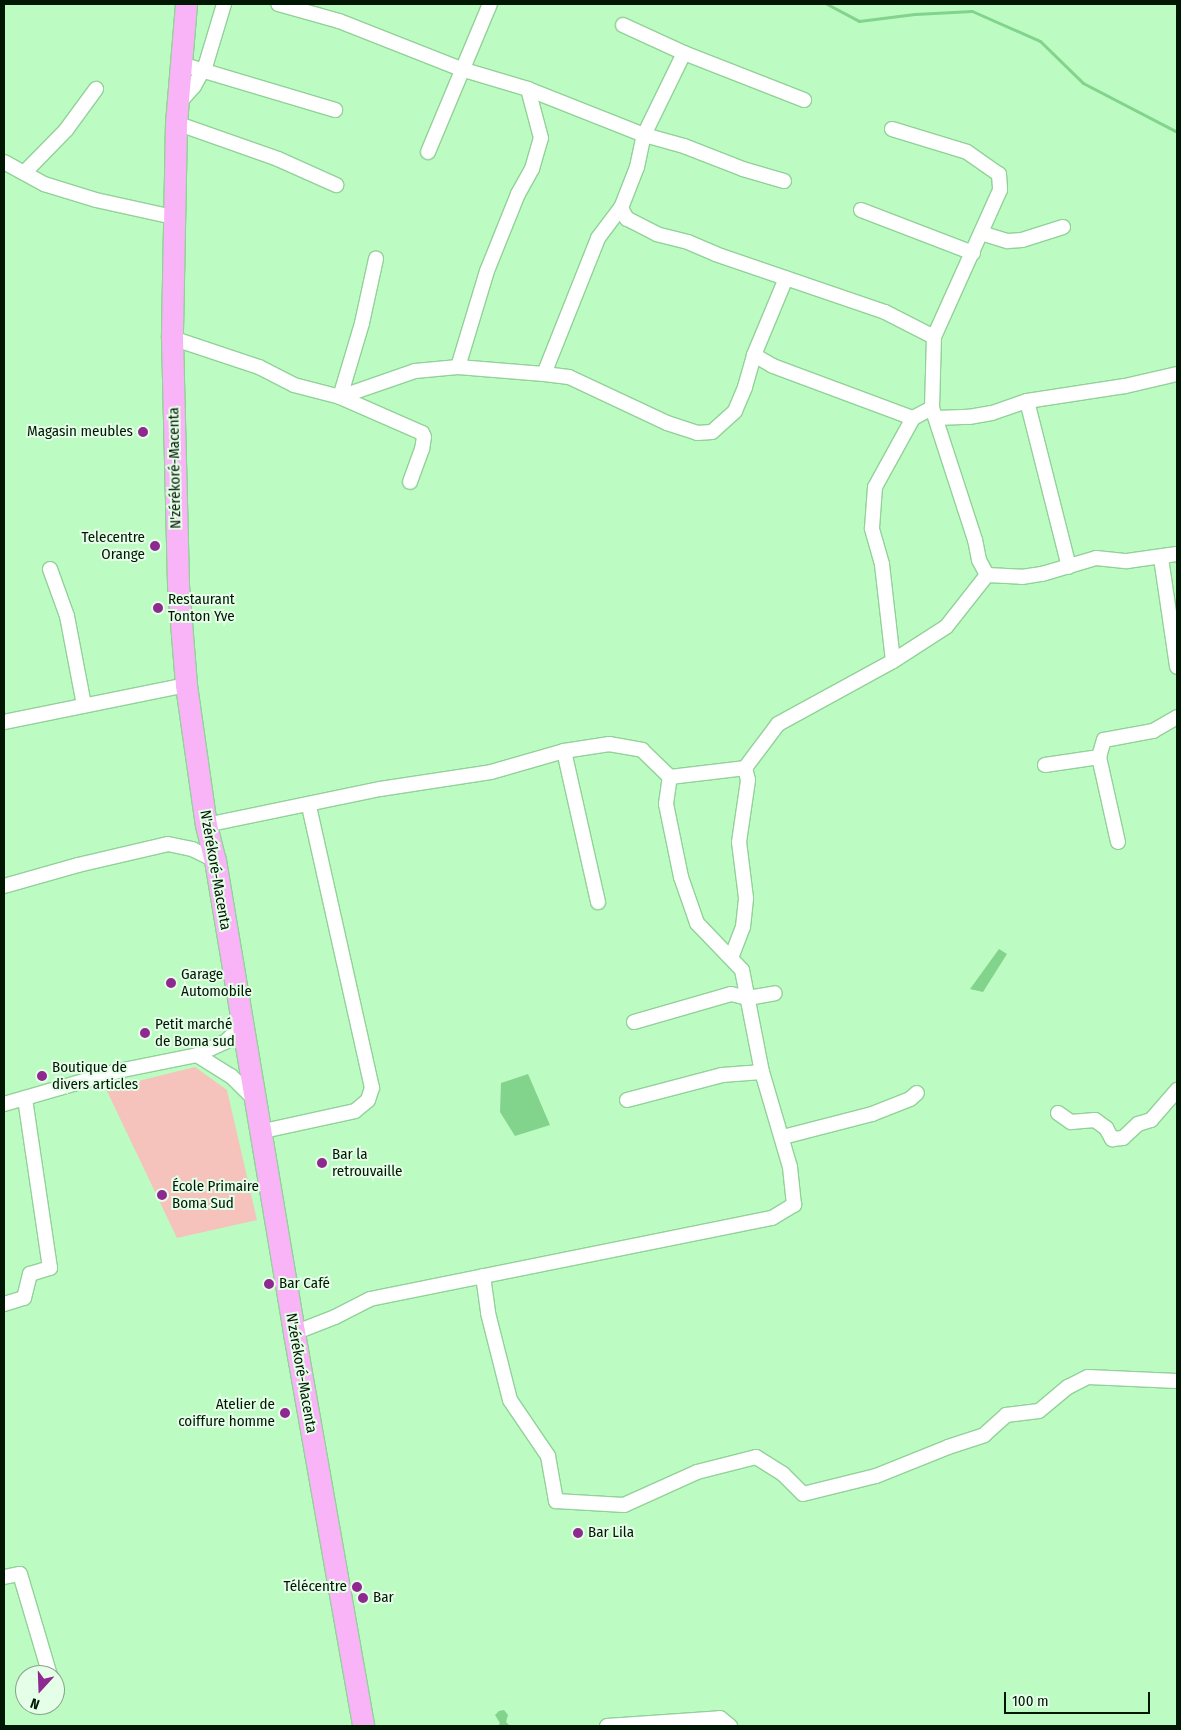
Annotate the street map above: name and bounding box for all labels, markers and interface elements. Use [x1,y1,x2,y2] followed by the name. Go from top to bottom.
[165,407,185,529] street label: N'zérékoré-Macenta
[27,423,133,441] place label: Magasin meubles
[137,426,149,438] marker: Magasin meubles
[82,528,145,563] place label: Telecentre Orange
[149,540,161,552] marker: Telecentre Orange
[168,590,235,625] place label: Restaurant Tonton Yve
[152,602,164,614] marker: Restaurant Tonton Yve
[196,809,234,931] street label: N'zérékoré-Macenta
[181,965,252,1000] place label: Garage Automobile
[165,977,177,989] marker: Garage Automobile
[155,1015,235,1050] place label: Petit marché de Boma sud
[139,1027,151,1039] marker: Petit marché de Boma sud
[52,1058,138,1093] place label: Boutique de divers articles
[36,1070,48,1082] marker: Boutique de divers articles
[332,1145,403,1180] place label: Bar la retrouvaille
[316,1157,328,1169] marker: Bar la retrouvaille
[172,1177,259,1212] place label: École Primaire Boma Sud
[156,1189,168,1201] marker: École Primaire Boma Sud
[279,1275,330,1293] place label: Bar Café
[263,1278,275,1290] marker: Bar Café
[282,1312,320,1434] street label: N'zérékoré-Macenta
[178,1395,275,1430] place label: Atelier de coiffure homme
[279,1407,291,1419] marker: Atelier de coiffure homme
[588,1524,634,1542] place label: Bar Lila
[572,1527,584,1539] marker: Bar Lila
[284,1578,347,1596] place label: Télécentre
[351,1581,363,1593] marker: Télécentre
[373,1589,394,1607] place label: Bar
[357,1592,369,1604] marker: Bar
[15,1665,65,1715] north arrow
[1006,1682,1152,1714] scale bar
[1012,1692,1049,1710] text: 100 m
[28,1694,42,1713] text: N

